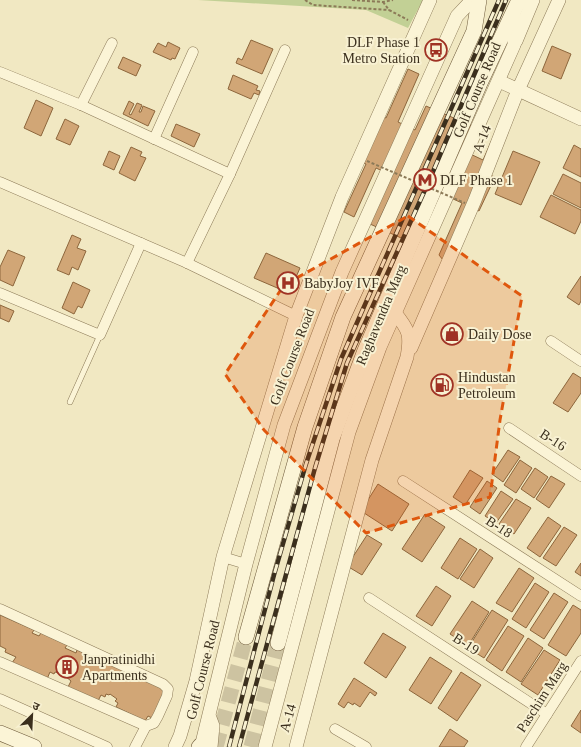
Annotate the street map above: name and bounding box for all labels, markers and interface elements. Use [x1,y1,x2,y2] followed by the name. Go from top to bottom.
[343,35,420,66] place label: DLF Phase 1 Metro Station
[423,37,449,63] bus stop icon: DLF Phase 1 Metro Station
[450,40,504,140] street label: Golf Course Road
[470,123,494,155] street label: A-14
[412,167,438,193] metro station icon: DLF Phase 1
[440,173,513,188] place label: DLF Phase 1
[353,263,409,367] street label: Raghavendra Marg
[275,270,301,296] hospital icon: BabyJoy IVF
[304,276,379,291] place label: BabyJoy IVF
[267,307,317,407] street label: Golf Course Road
[439,321,465,347] shop icon: Daily Dose
[468,327,531,342] place label: Daily Dose
[458,370,516,401] place label: Hindustan Petroleum
[429,372,455,398] fuel station icon: Hindustan Petroleum
[537,426,569,454] street label: B-16
[483,513,515,541] street label: B-18
[183,619,223,721] street label: Golf Course Road
[450,630,482,658] street label: B-19
[82,652,155,683] place label: Janpratinidhi Apartments
[54,654,80,680] building icon: Janpratinidhi Apartments
[514,659,570,735] street label: Paschim Marg
[12,695,52,735] north arrow
[31,699,42,713] text: उ
[277,702,299,734] street label: A-14

